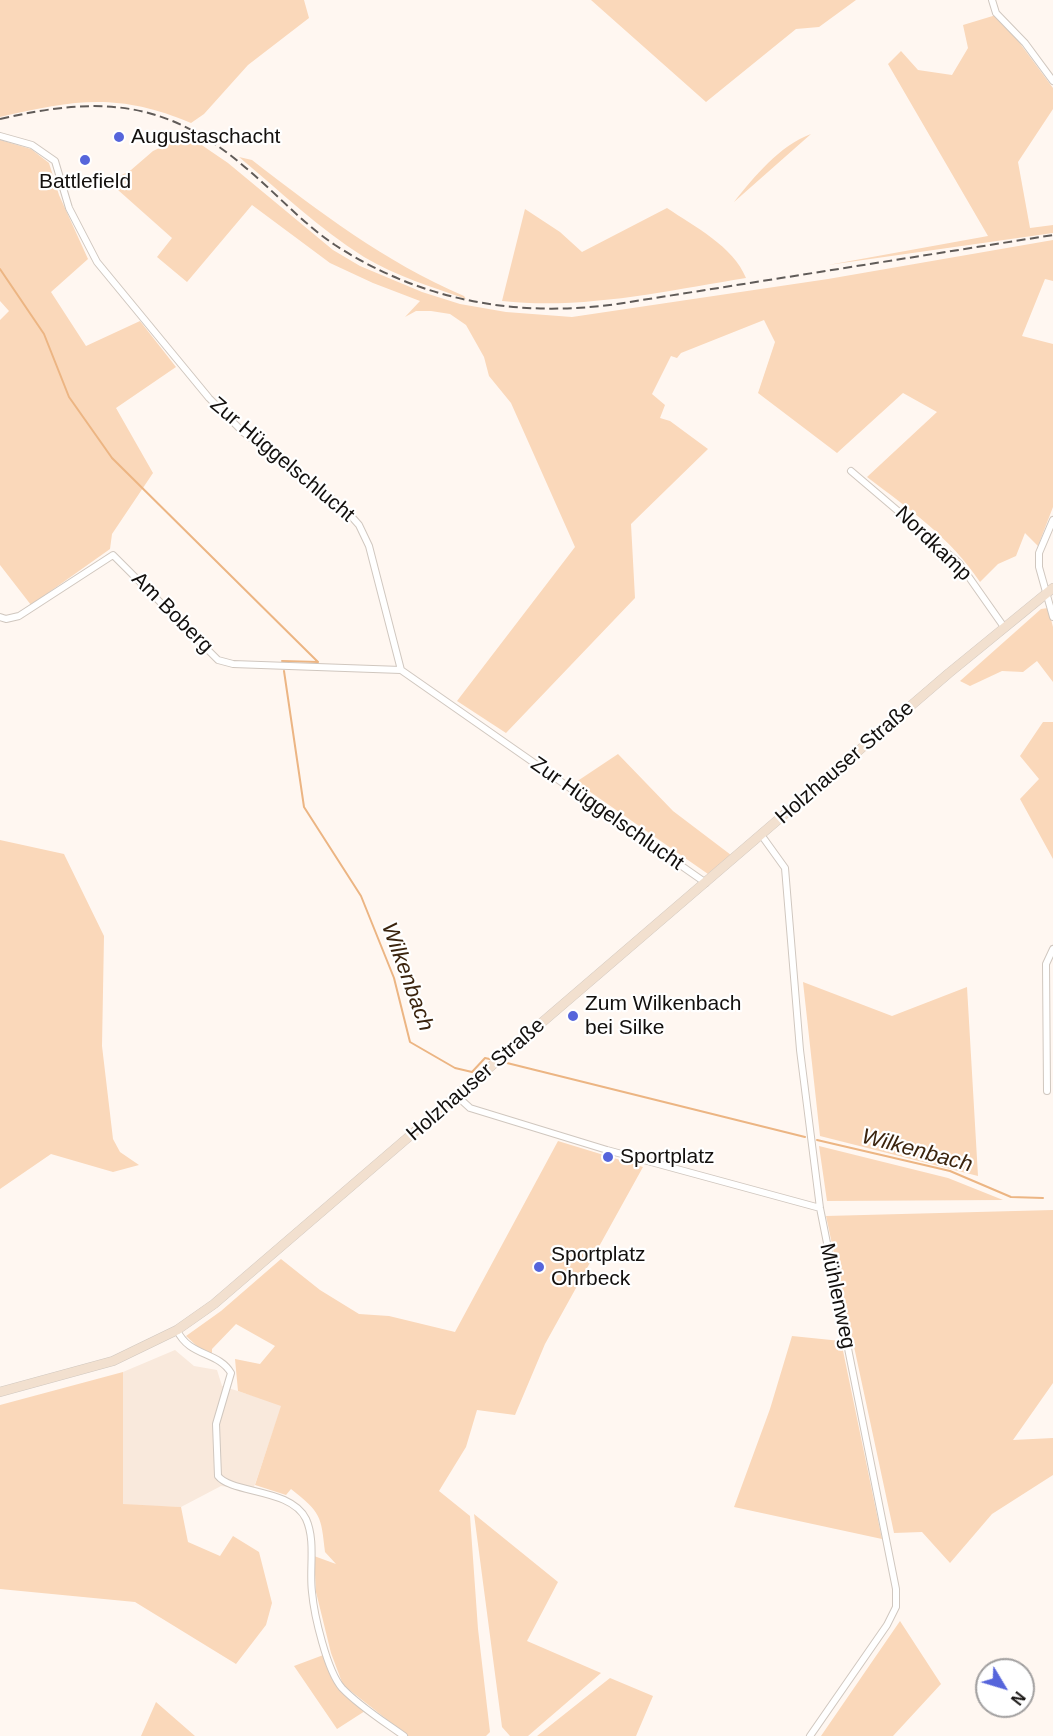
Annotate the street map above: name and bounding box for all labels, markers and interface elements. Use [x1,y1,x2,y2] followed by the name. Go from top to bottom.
[131,124,280,150] place label: Augustaschacht
[112,130,126,144] marker: Augustaschacht
[78,153,92,167] marker: Battlefield
[39,169,131,195] place label: Battlefield
[205,392,359,528] street label: Zur Hüggelschlucht
[889,501,977,587] street label: Nordkamp
[126,567,218,659] street label: Am Boberg
[771,696,919,830] street label: Holzhauser Straße
[526,752,688,876] street label: Zur Hüggelschlucht
[375,919,439,1035] water label: Wilkenbach
[585,991,741,1041] place label: Zum Wilkenbach bei Silke
[566,1009,580,1023] marker: Zum Wilkenbach bei Silke
[402,1013,550,1147] street label: Holzhauser Straße
[859,1124,975,1178] water label: Wilkenbach
[620,1144,715,1170] place label: Sportplatz
[601,1150,615,1164] marker: Sportplatz
[814,1241,860,1351] street label: Mühlenweg
[551,1242,646,1292] place label: Sportplatz Ohrbeck
[532,1260,546,1274] marker: Sportplatz Ohrbeck
[975,1658,1035,1718] north arrow
[1008,1688,1028,1708] text: N

